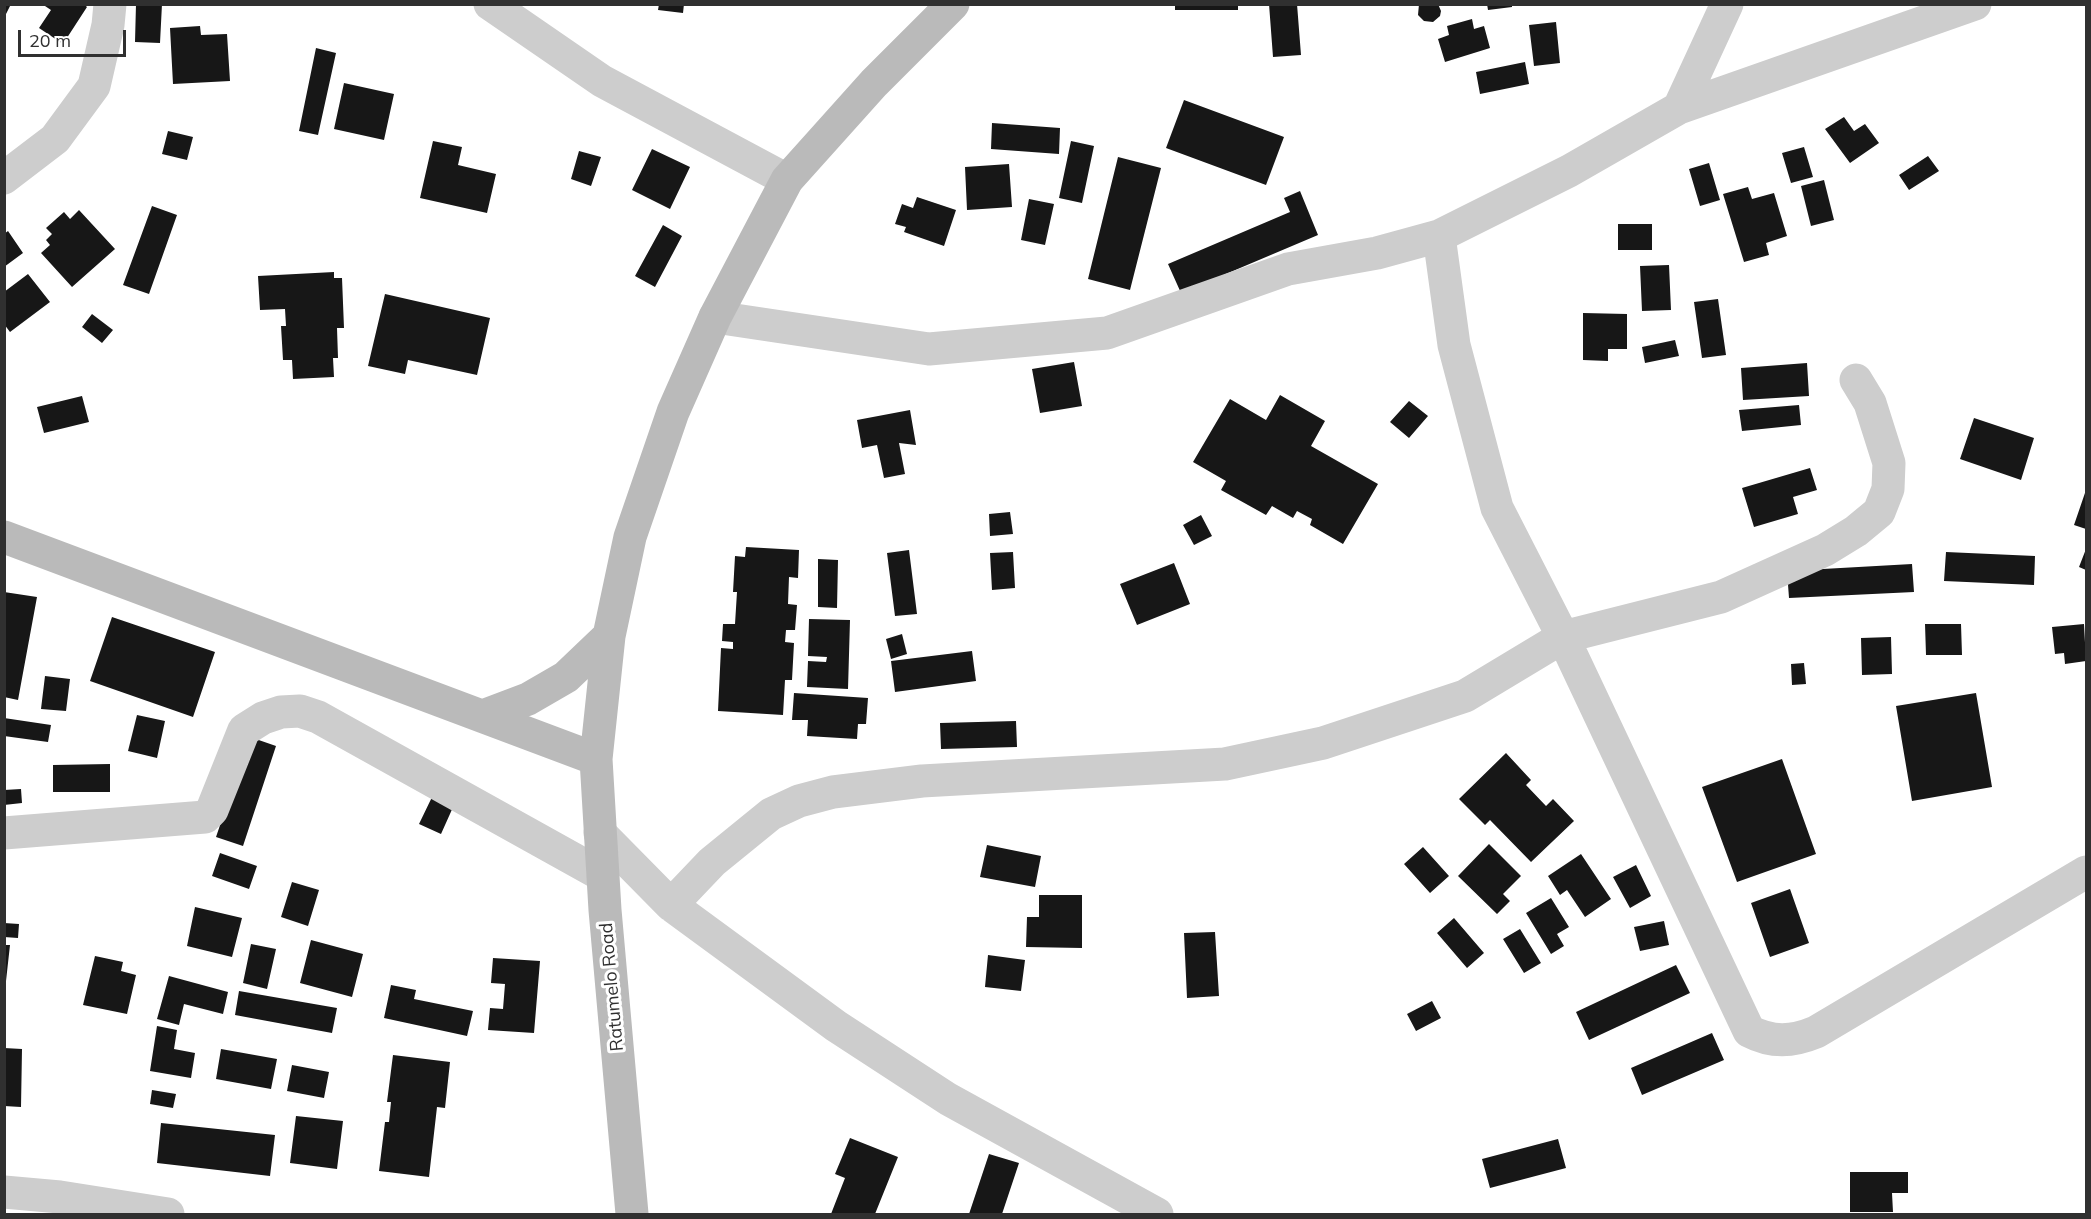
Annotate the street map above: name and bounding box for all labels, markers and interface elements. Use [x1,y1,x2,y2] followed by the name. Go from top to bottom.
[21,18,129,56] scale bar
[29,29,71,52] text: 20 m
[596,922,628,1052] street label: Ratumelo Road

